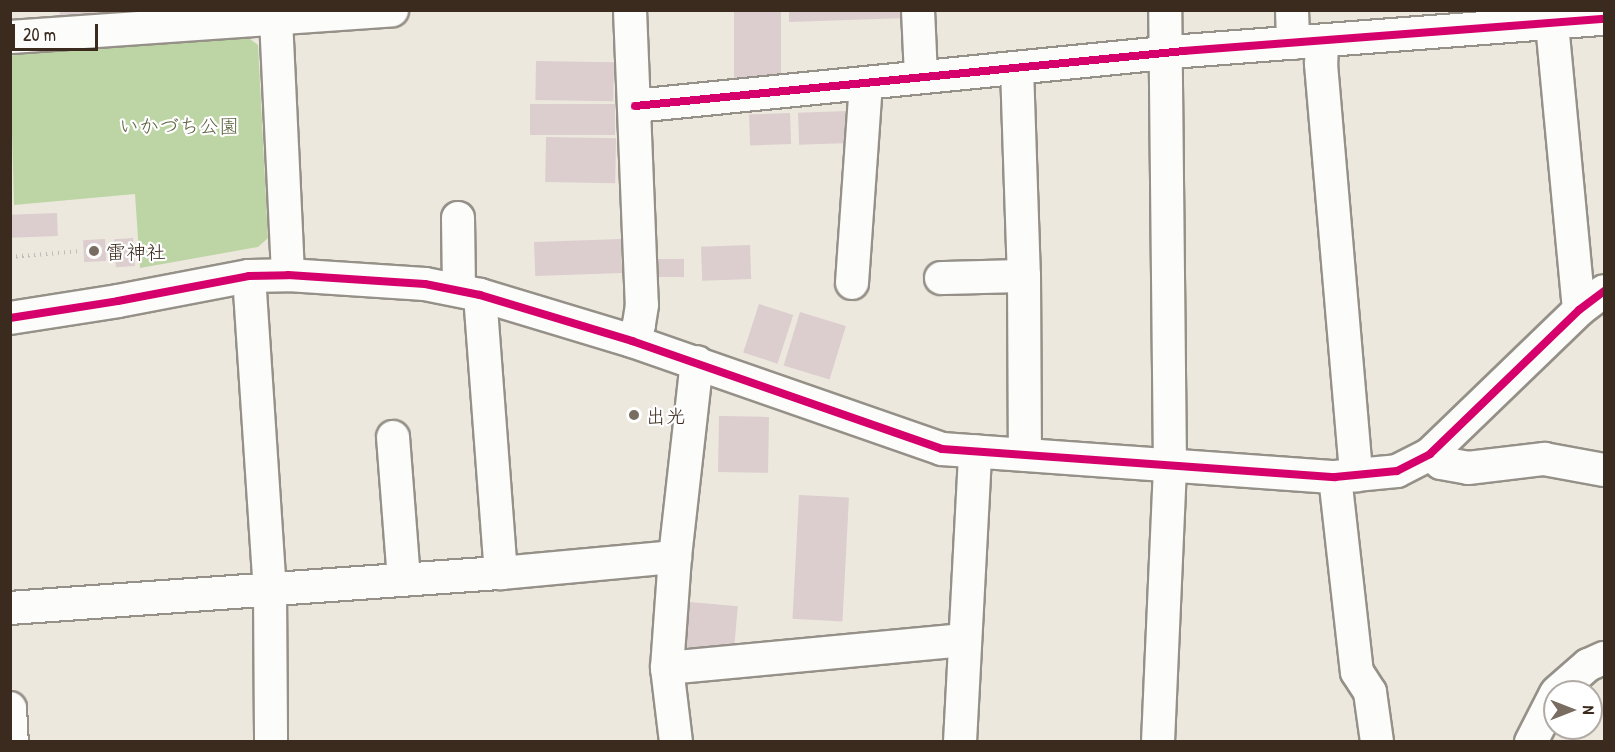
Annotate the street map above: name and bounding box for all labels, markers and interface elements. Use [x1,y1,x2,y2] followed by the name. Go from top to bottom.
[15,12,100,50] scale bar
[23,22,56,47] text: 20 m
[119,113,239,137] park label: いかづち公園
[106,239,166,263] place label: 雷神社
[87,244,101,258] marker: 雷神社
[646,403,686,427] place label: 出光
[627,408,641,422] marker: 出光
[1543,680,1603,740] north arrow
[1578,706,1600,714] text: N

